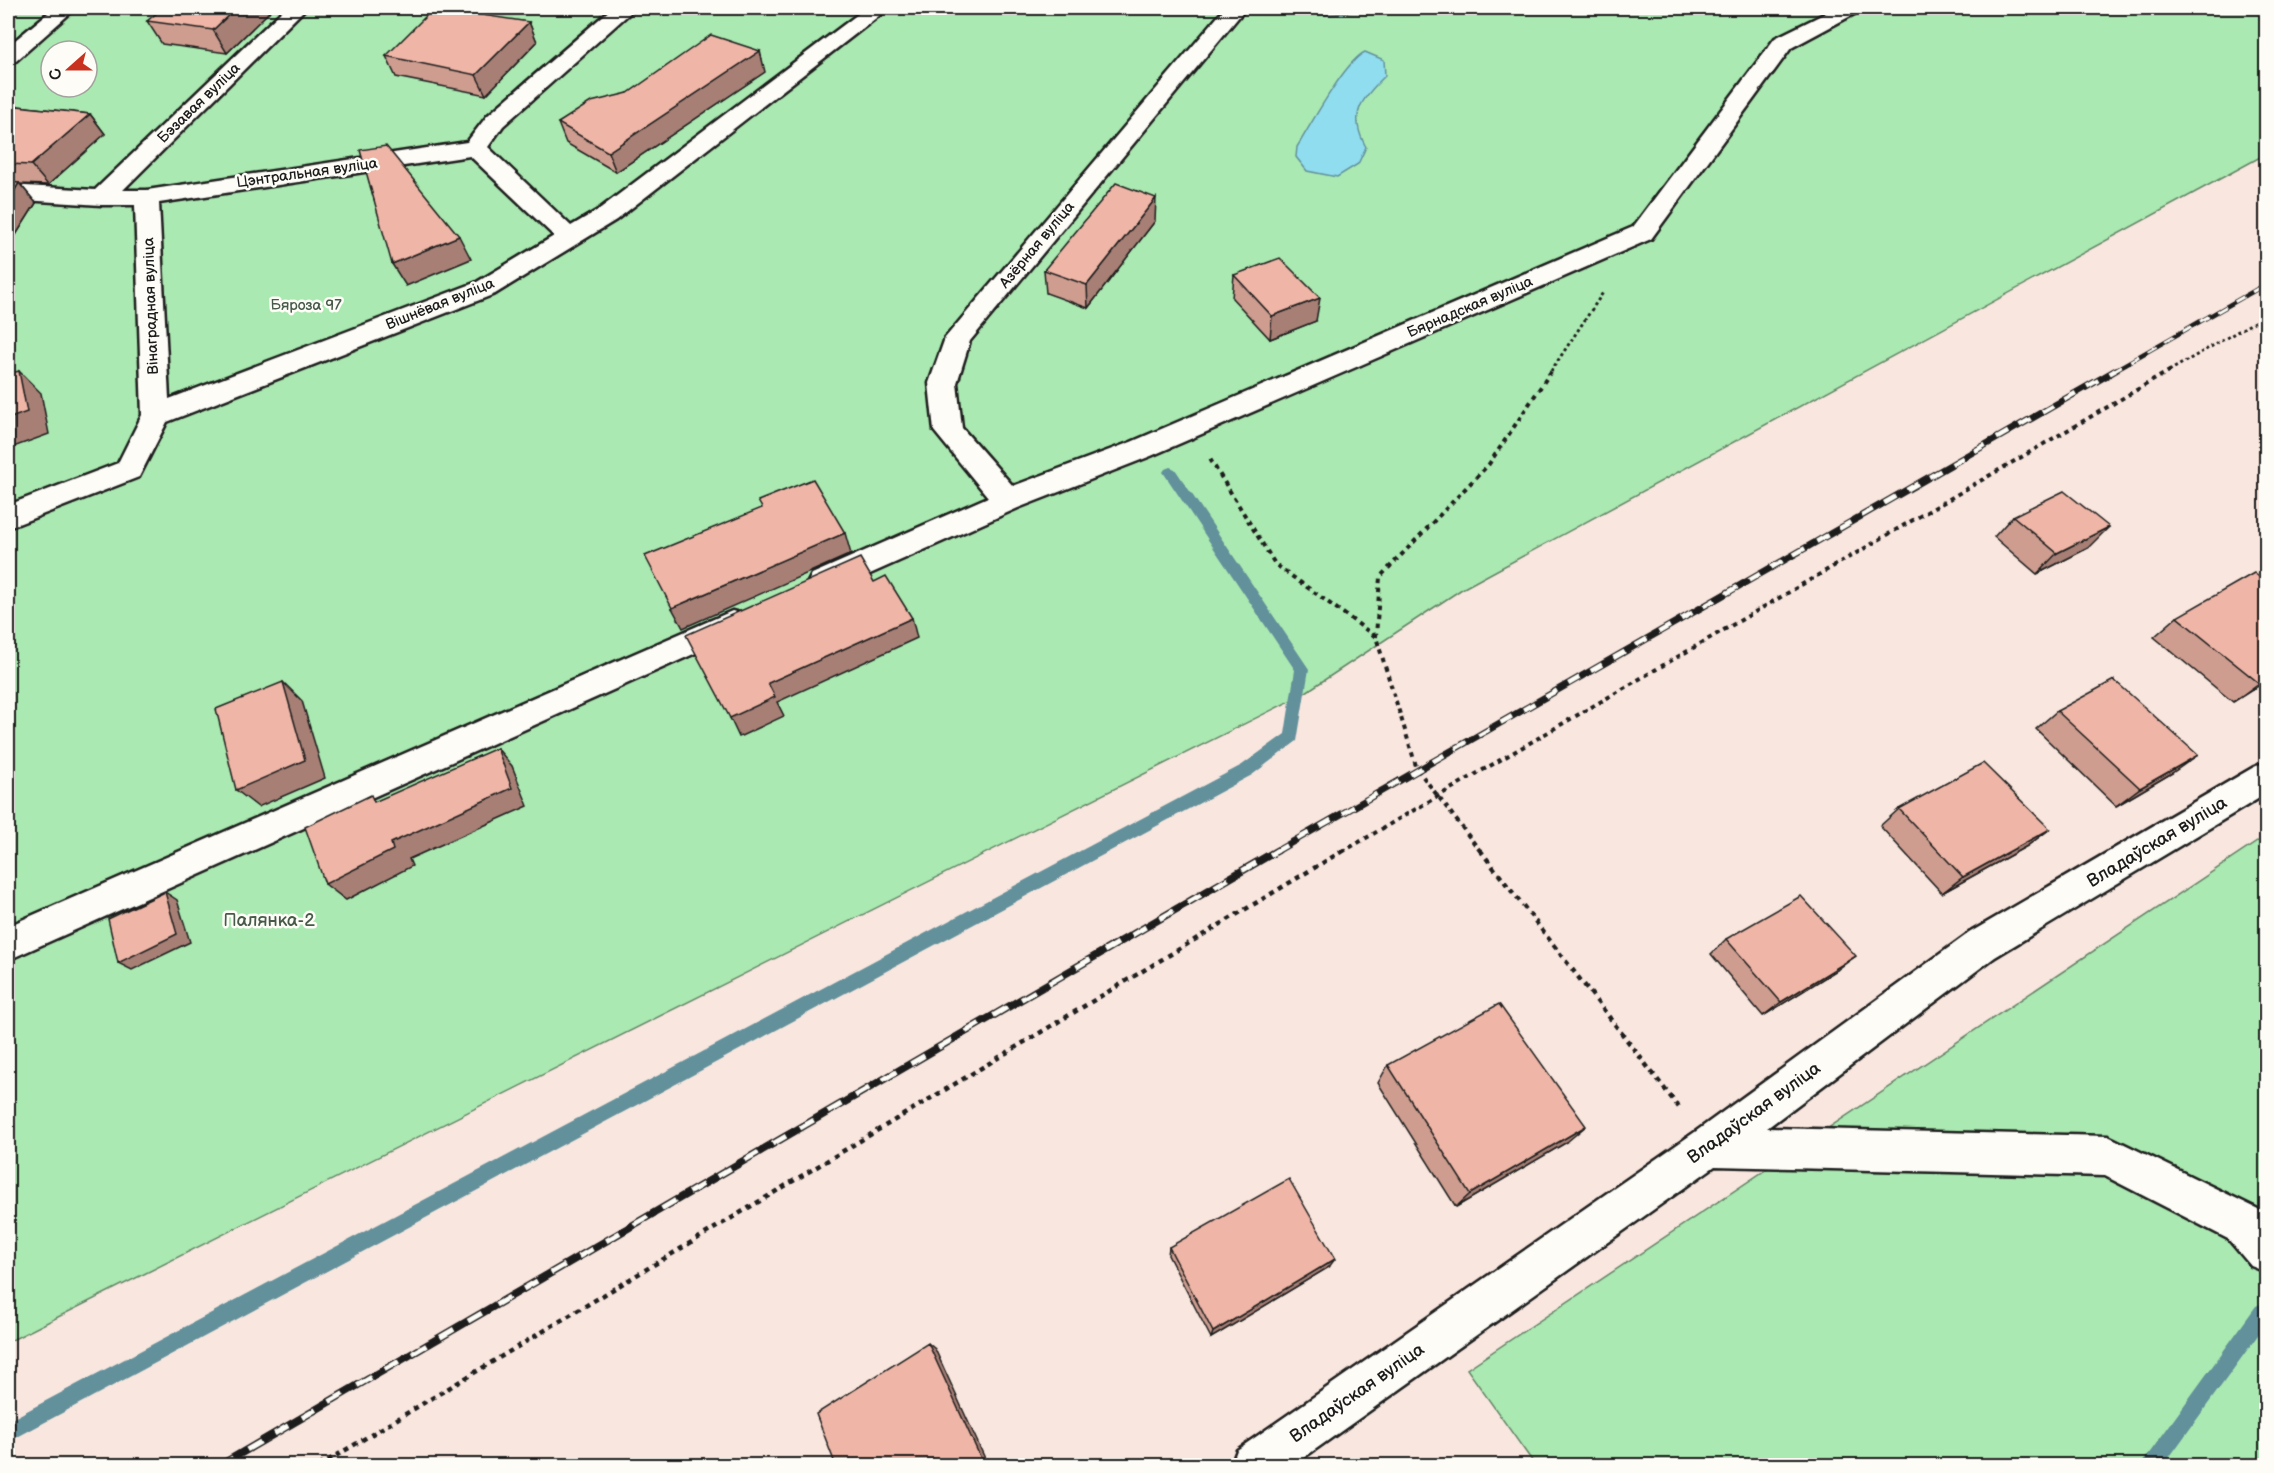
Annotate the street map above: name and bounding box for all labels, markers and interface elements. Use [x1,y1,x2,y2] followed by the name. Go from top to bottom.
[39,39,99,99] north arrow
[154,59,244,147] street label: Бэзавая вуліца
[46,65,67,82] text: С
[235,154,379,192] street label: Цэнтральная вуліца
[995,198,1079,293] street label: Азёрная вуліца
[139,237,163,375] street label: Вінаградная вуліца
[1404,272,1536,342] street label: Бярнадская вуліца
[383,274,497,334] street label: Вішнёвая вуліца
[270,296,342,315] park label: Бяроза 97
[2083,792,2231,892] street label: Владаўская вуліца
[223,910,315,931] park label: Палянка-2
[1683,1057,1825,1168] street label: Владаўская вуліца
[1286,1338,1429,1447] street label: Владаўская вуліца

